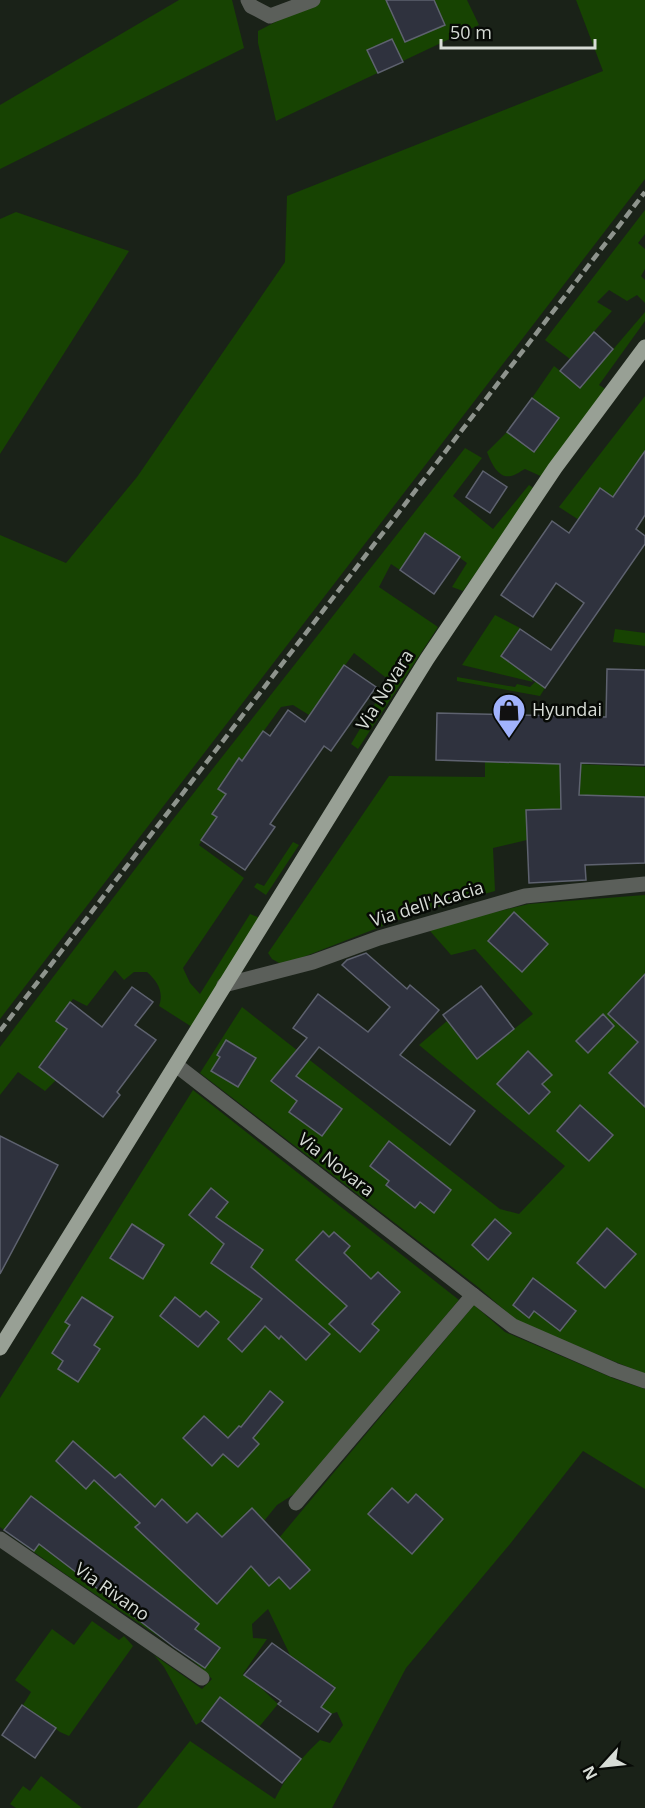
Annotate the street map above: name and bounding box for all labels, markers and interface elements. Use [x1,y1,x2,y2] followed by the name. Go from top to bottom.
[441,12,596,50] scale bar
[450,20,492,44] text: 50 m
[350,645,418,734] street label: Via Novara
[491,692,527,739] shop icon: Hyundai
[532,697,602,721] place label: Hyundai
[367,874,486,932] street label: Via dell'Acacia
[293,1127,380,1202] street label: Via Novara
[70,1557,155,1626] street label: Via Rivano
[573,1736,633,1796] north arrow
[577,1762,602,1784] text: N

